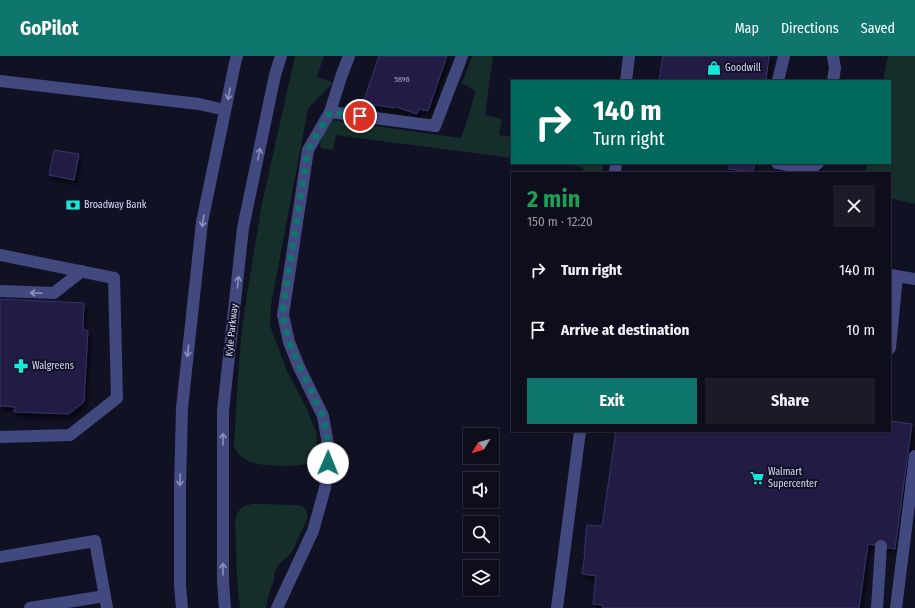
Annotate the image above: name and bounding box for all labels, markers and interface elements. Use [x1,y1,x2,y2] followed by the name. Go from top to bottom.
[20,17,79,40] text: GoPilot
[735,20,759,37] text: Map
[781,20,839,37] text: Directions
[861,20,895,37] text: Saved
[706,60,722,76] shop icon: Goodwill
[725,62,761,74] place label: Goodwill
[394,75,410,84] house number: 5896
[224,87,232,100] one-way arrow
[593,94,662,127] text: 140 m
[527,96,579,148] icon: right
[343,99,377,133] pin
[349,105,371,127] icon: arrive
[593,128,665,150] text: Turn right
[255,148,263,161] one-way arrow
[527,185,580,213] text: 2 min
[833,185,875,227] button: close
[65,197,81,213] bank icon: Broadway Bank
[84,199,147,211] place label: Broadway Bank
[199,214,207,227] one-way arrow
[527,214,593,229] text: 150 m · 12:20
[527,259,549,281] icon: right
[561,261,622,279] text: Turn right
[839,261,875,279] text: 140 m
[234,276,241,289] one-way arrow
[30,289,43,296] one-way arrow
[223,303,241,357] street label: Kyle Parkway
[527,319,549,341] icon: arrive
[561,321,689,339] text: Arrive at destination
[846,321,875,339] text: 10 m
[184,344,192,357] one-way arrow
[13,358,29,374] pharmacy icon: Walgreens
[32,360,74,372] place label: Walgreens
[527,378,697,424] button: Exit
[705,378,875,424] button: Share
[463,428,499,464] north arrow
[463,428,499,596] map controls
[219,433,227,446] one-way arrow
[307,442,349,484] position arrow
[768,466,818,490] place label: Walmart Supercenter
[749,470,765,486] supermarket icon: Walmart Supercenter
[463,472,499,508] button: sound
[176,473,184,486] one-way arrow
[463,516,499,552] button: search
[463,560,499,596] button: layers
[219,563,227,576] one-way arrow

